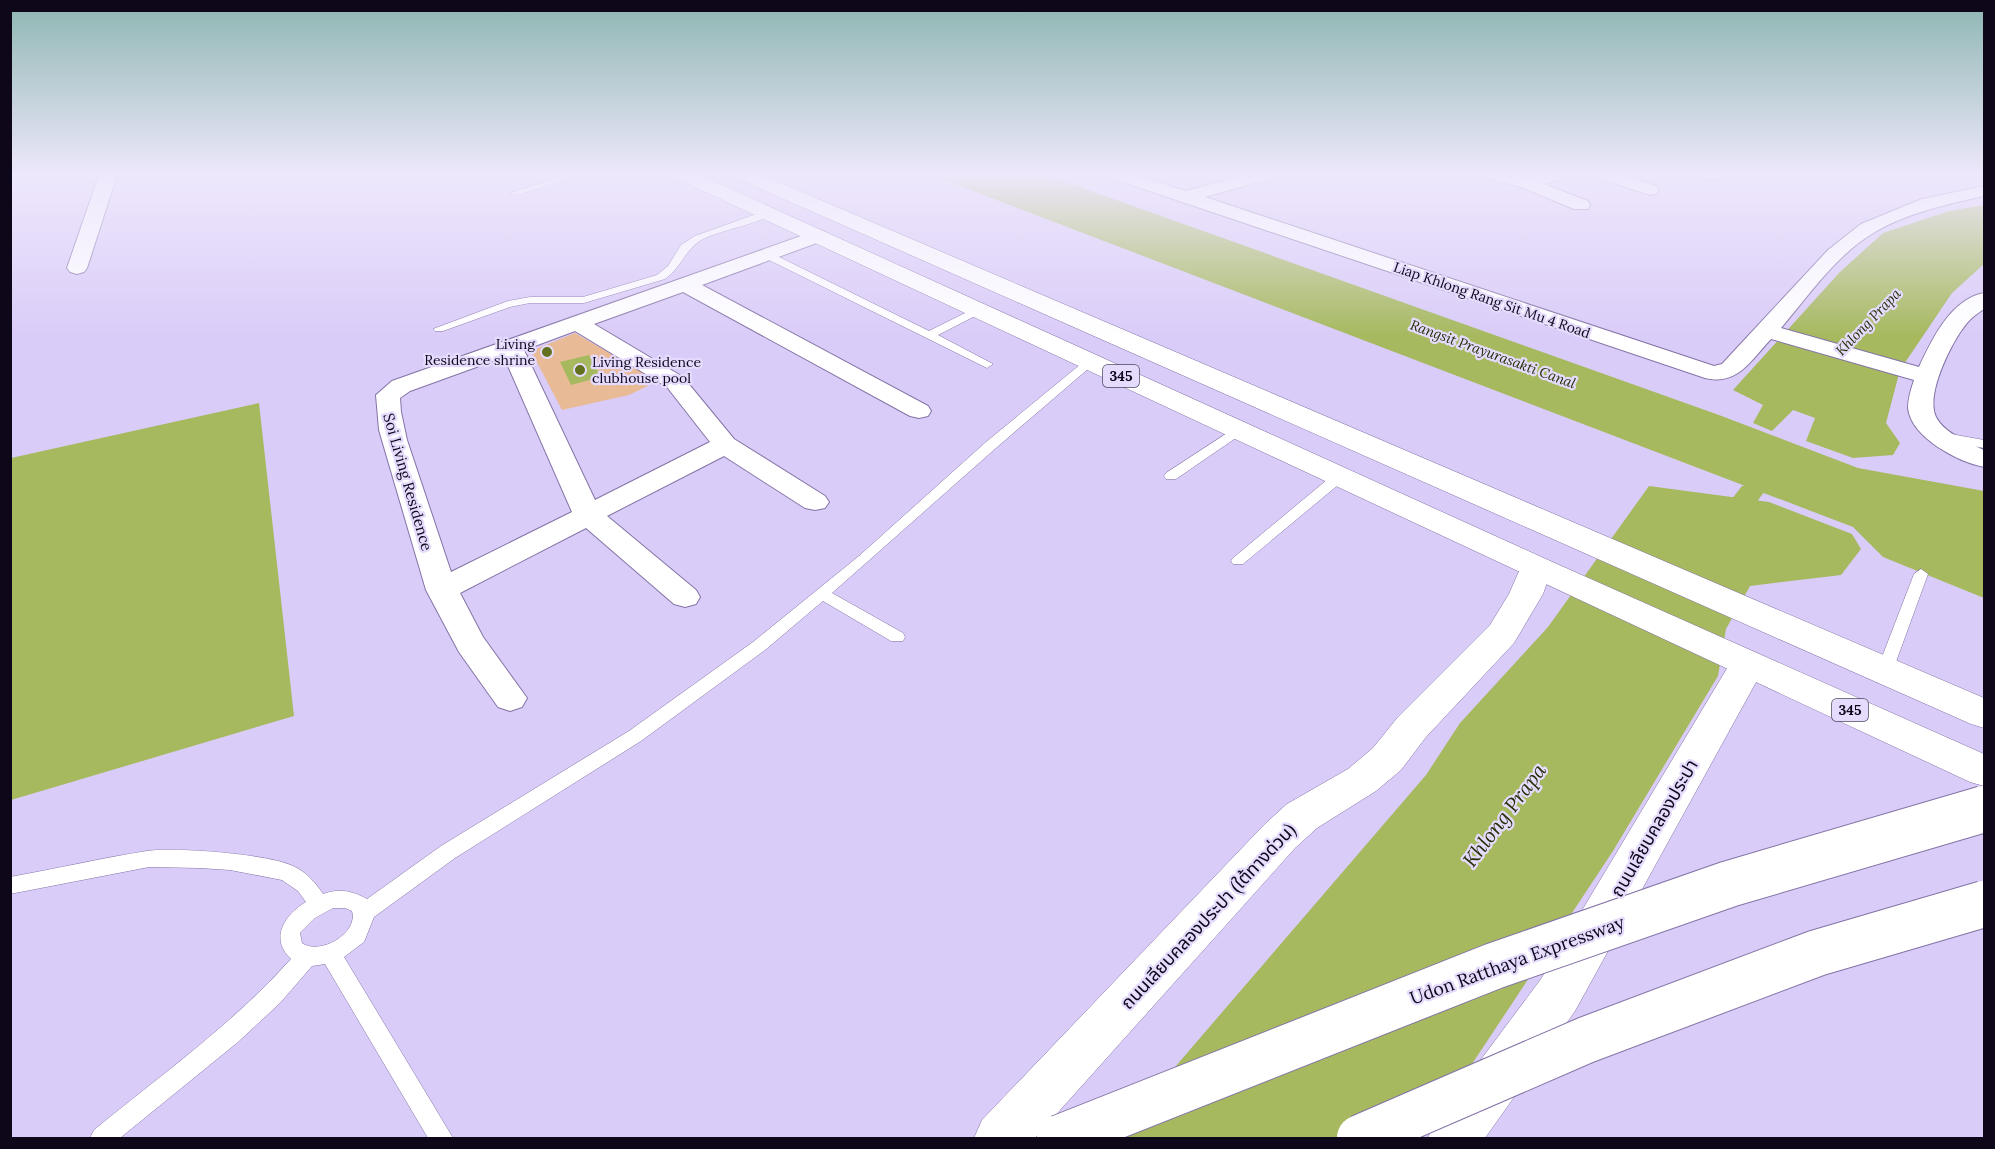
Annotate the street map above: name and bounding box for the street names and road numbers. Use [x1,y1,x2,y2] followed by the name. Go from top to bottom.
[1391,258,1593,342] street label: Liap Khlong Rang Sit Mu 4 Road
[1103,365,1139,387] road number: 345
[379,411,437,553] street label: Soi Living Residence
[1832,699,1868,721] road number: 345
[1605,755,1703,901] street label: ถนนเลียบคลองประปา
[1116,818,1300,1014] street label: ถนนเลียบคลองประปา (ใต้ทางด่วน)
[1407,910,1628,1010] street label: Udon Ratthaya Expressway

